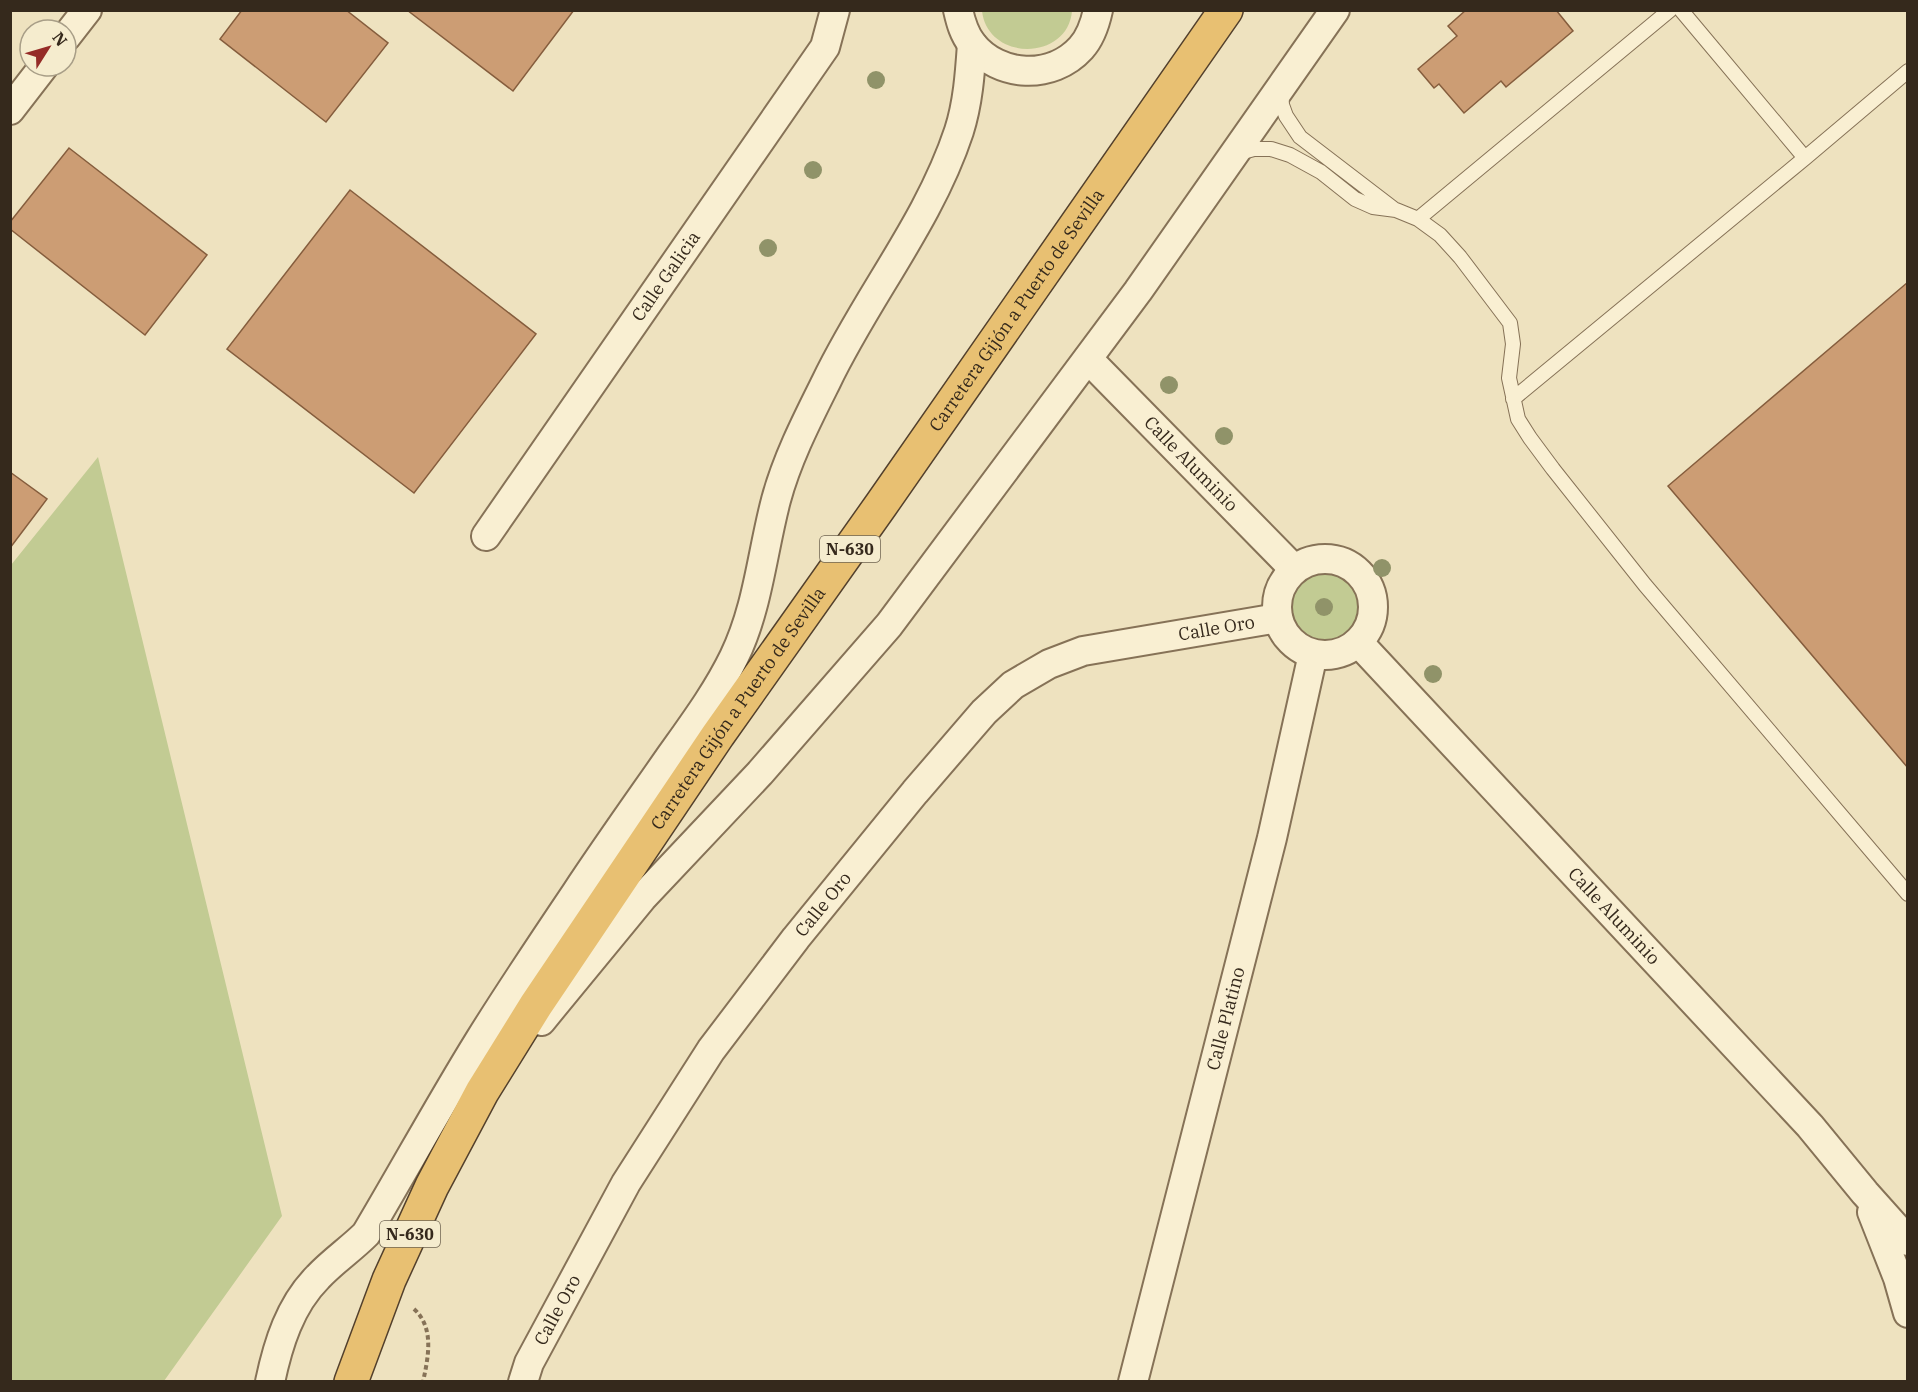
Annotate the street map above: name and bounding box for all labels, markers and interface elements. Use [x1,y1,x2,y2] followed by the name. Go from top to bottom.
[18,18,78,78] north arrow
[48,28,72,50] text: N
[924,184,1109,436] street label: Carretera Gijón a Puerto de Sevilla
[626,226,705,326] street label: Calle Galicia
[1139,411,1243,516] street label: Calle Aluminio
[820,536,880,562] road number: N-630
[645,582,830,834] street label: Carretera Gijón a Puerto de Sevilla
[1177,610,1256,646] street label: Calle Oro
[1563,862,1665,969] street label: Calle Aluminio
[790,867,856,941] street label: Calle Oro
[1201,964,1250,1073] street label: Calle Platino
[380,1221,440,1247] road number: N-630
[529,1271,585,1349] street label: Calle Oro

